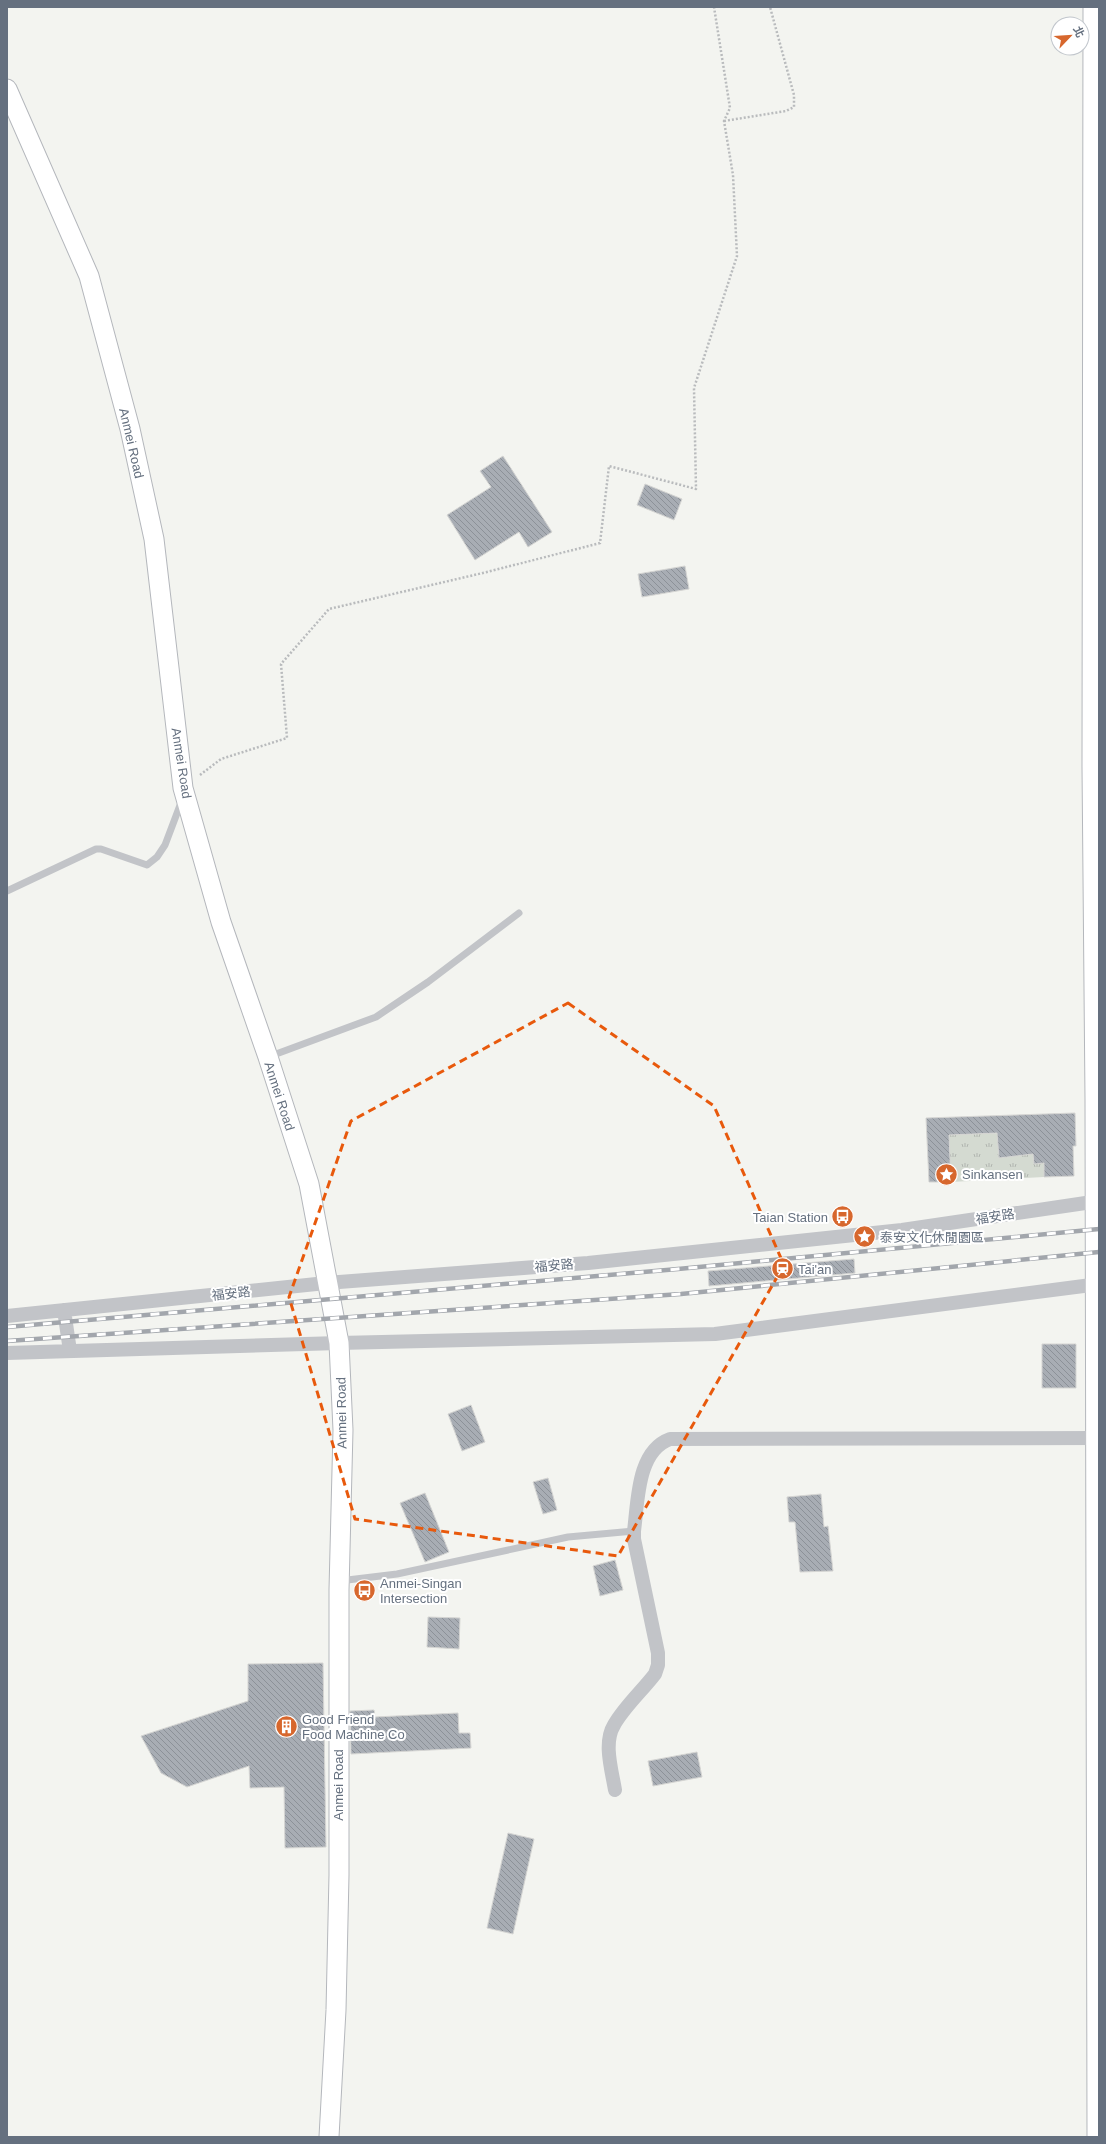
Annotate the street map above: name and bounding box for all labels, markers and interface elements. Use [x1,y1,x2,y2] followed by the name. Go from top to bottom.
[1050,16,1090,56] north arrow
[1071,24,1087,39] text: 北
[116,407,147,480] street label: Anmei Road
[169,727,195,800] street label: Anmei Road
[261,1060,298,1132] street label: Anmei Road
[933,1161,959,1187] place icon: Sinkansen
[962,1167,1023,1182] place label: Sinkansen
[830,1204,856,1230] bus stop icon: Taian Station
[975,1206,1016,1227] street label: 福安路
[753,1210,828,1225] place label: Taian Station
[851,1224,877,1250] place icon: 泰安文化休閒園區
[880,1230,984,1245] place label: 泰安文化休閒園區
[534,1256,574,1275] street label: 福安路
[770,1256,796,1282] station icon: Tai'an
[798,1262,832,1277] place label: Tai'an
[211,1284,251,1303] street label: 福安路
[333,1377,350,1449] street label: Anmei Road
[380,1576,462,1606] place label: Anmei-Singan Intersection
[352,1577,378,1603] bus stop icon: Anmei-Singan Intersection
[302,1712,405,1742] place label: Good Friend Food Machine Co
[273,1713,299,1739] building icon: Good Friend Food Machine Co
[331,1749,346,1821] street label: Anmei Road

